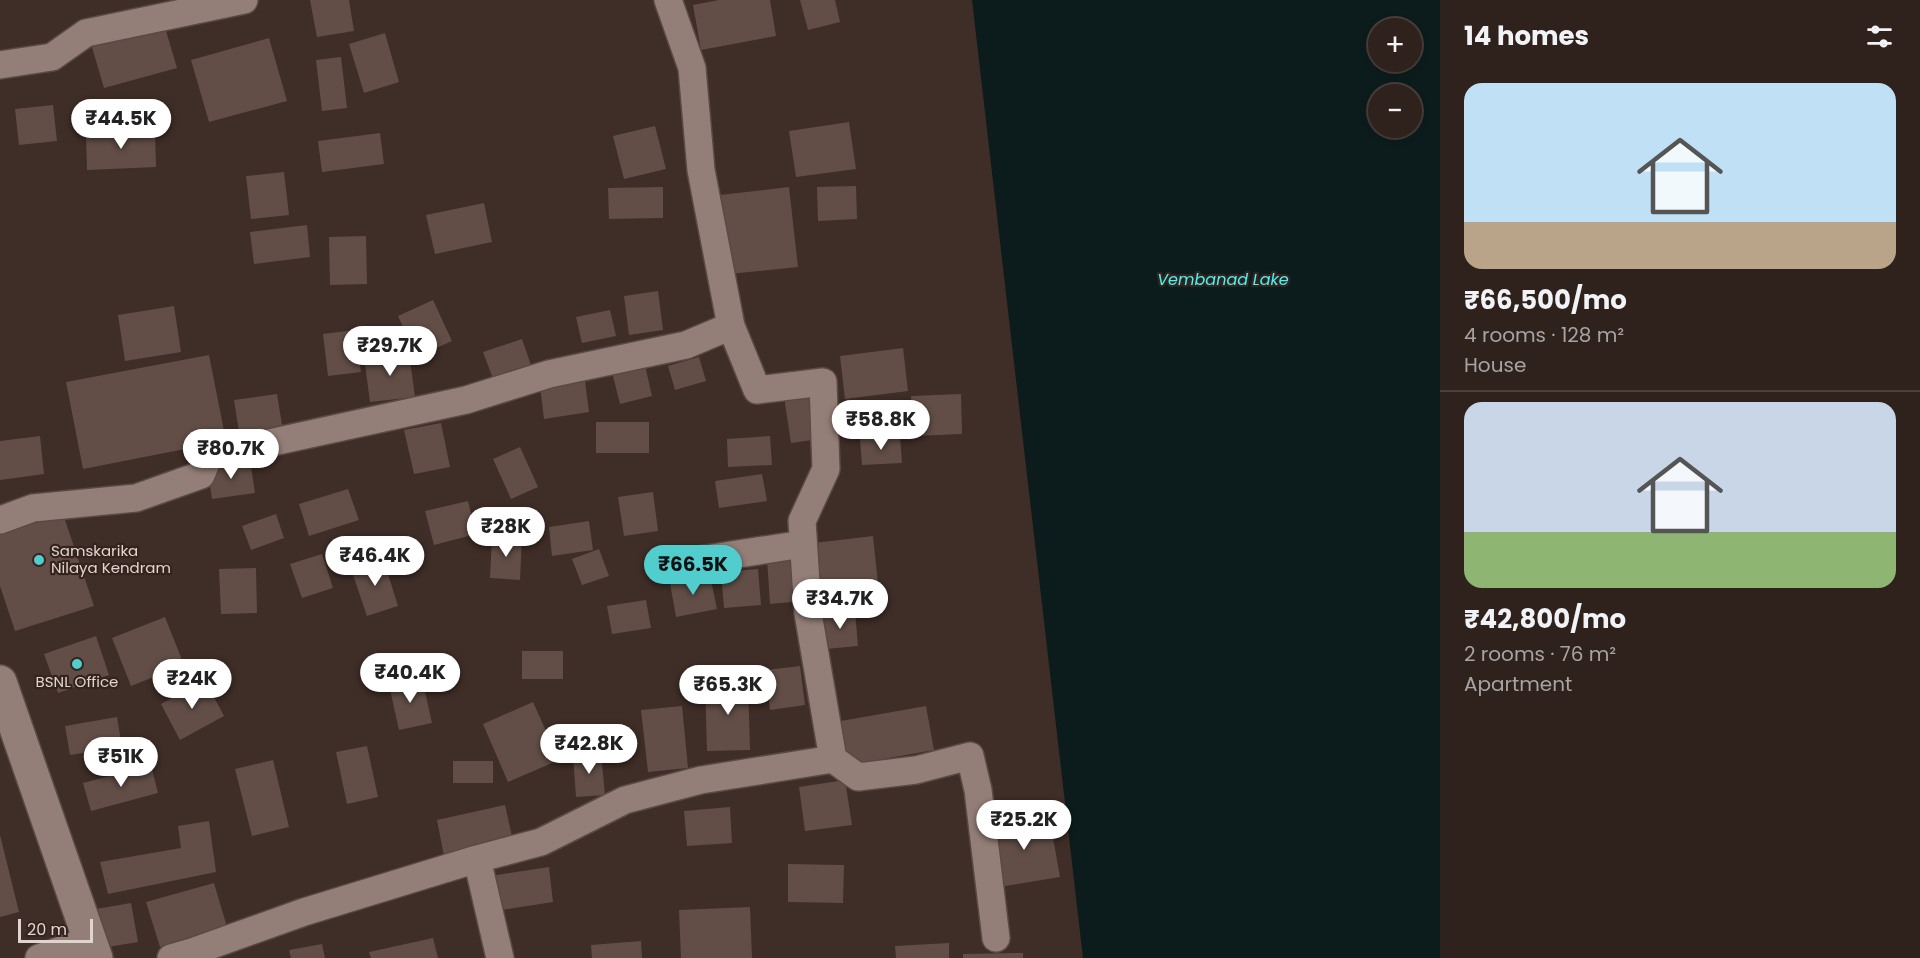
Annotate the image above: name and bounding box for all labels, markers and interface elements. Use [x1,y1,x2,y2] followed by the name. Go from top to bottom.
[1368,18,1422,138] map controls
[1368,18,1422,72] button: +
[1464,18,1589,54] text: 14 homes
[1863,20,1896,53] icon: filters
[1368,84,1422,138] button: −
[72,99,170,150] pin: ₹44.5K
[85,104,157,132] text: ₹44.5K
[1626,122,1734,230] icon: home
[1157,268,1289,291] water label: Vembanad Lake
[1464,282,1627,318] text: ₹66,500/mo
[1464,321,1624,349] text: 4 rooms · 128 m²
[341,326,439,377] pin: ₹29.7K
[357,331,423,359] text: ₹29.7K
[1464,351,1526,379] text: House
[832,400,930,451] pin: ₹58.8K
[846,405,916,433] text: ₹58.8K
[182,429,280,480] pin: ₹80.7K
[197,434,265,462] text: ₹80.7K
[1626,441,1734,549] icon: home
[470,507,542,558] pin: ₹28K
[481,512,531,540] text: ₹28K
[326,536,424,587] pin: ₹46.4K
[51,540,171,578] place label: Samskarika Nilaya Kendram
[339,541,411,569] text: ₹46.4K
[644,545,742,596] pin: ₹66.5K
[658,550,728,578] text: ₹66.5K
[32,553,46,567] marker: Samskarika Nilaya Kendram
[791,579,889,630] pin: ₹34.7K
[806,584,874,612] text: ₹34.7K
[1464,601,1626,637] text: ₹42,800/mo
[1464,640,1616,668] text: 2 rooms · 76 m²
[361,653,459,704] pin: ₹40.4K
[70,657,84,671] marker: BSNL Office
[374,658,446,686] text: ₹40.4K
[156,659,228,710] pin: ₹24K
[167,664,217,692] text: ₹24K
[679,665,777,716] pin: ₹65.3K
[693,670,763,698] text: ₹65.3K
[1464,670,1572,698] text: Apartment
[36,671,118,692] place label: BSNL Office
[540,724,638,775] pin: ₹42.8K
[554,729,624,757] text: ₹42.8K
[85,737,157,788] pin: ₹51K
[98,742,144,770] text: ₹51K
[975,800,1073,851] pin: ₹25.2K
[990,805,1058,833] text: ₹25.2K
[18,916,93,944] scale bar
[27,918,67,941] text: 20 m

